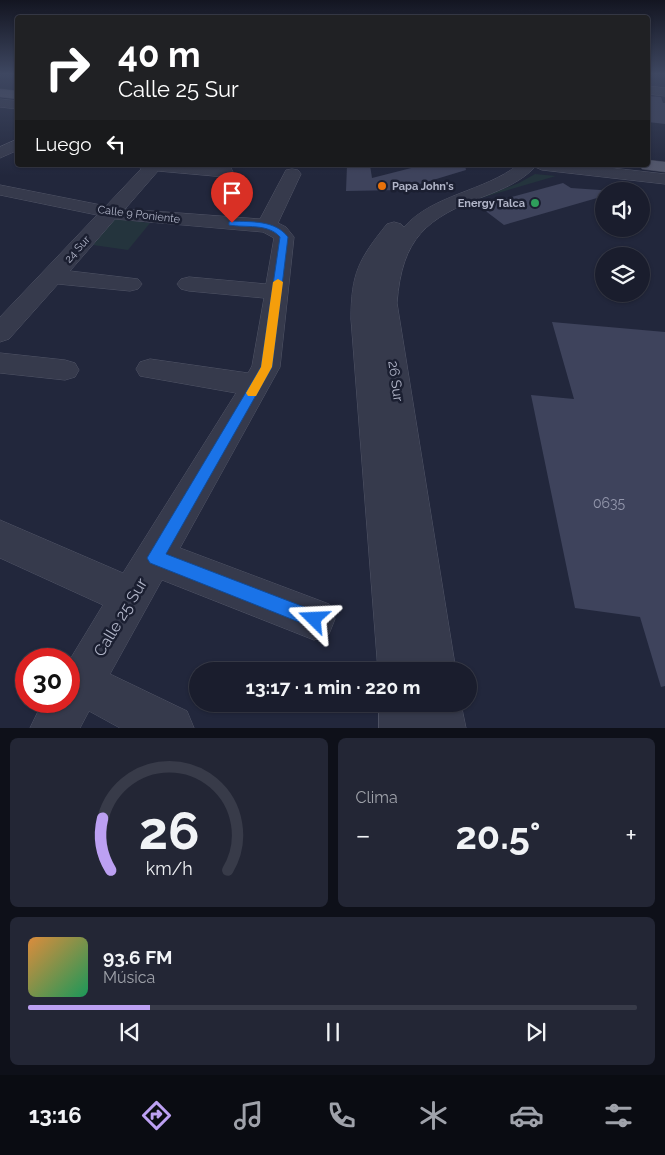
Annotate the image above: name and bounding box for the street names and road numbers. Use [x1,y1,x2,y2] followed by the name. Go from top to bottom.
[97,203,181,226] street label: Calle 9 Poniente
[62,233,93,265] street label: 24 Sur
[385,360,407,403] street label: 26 Sur
[90,574,151,660] street label: Calle 25 Sur

